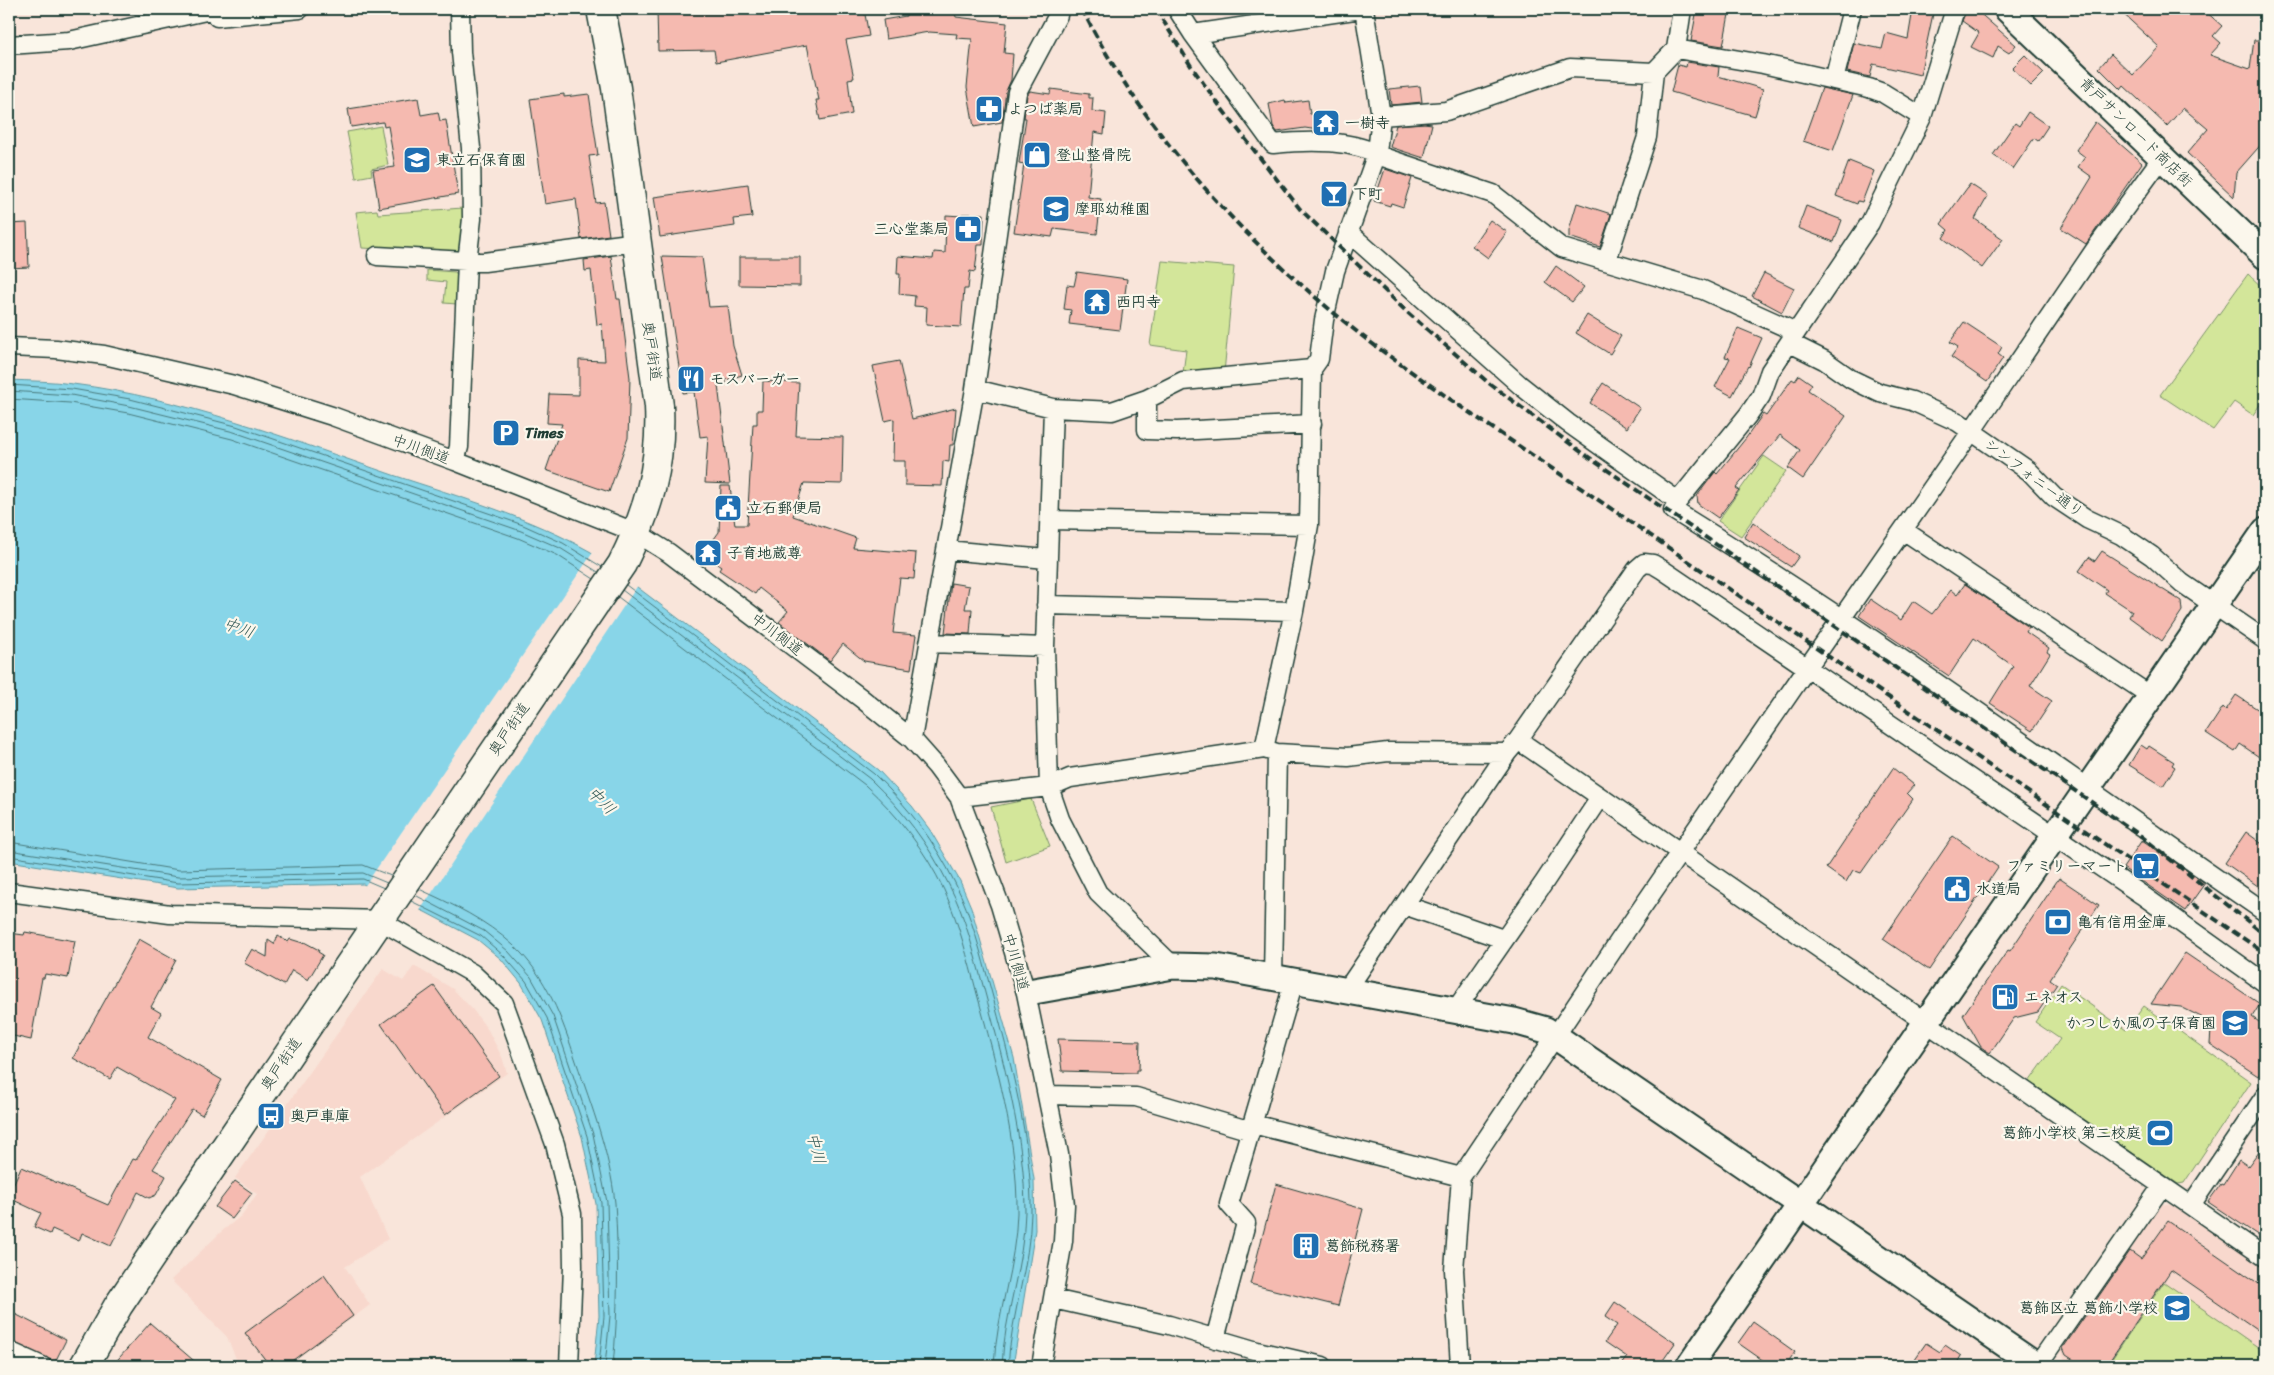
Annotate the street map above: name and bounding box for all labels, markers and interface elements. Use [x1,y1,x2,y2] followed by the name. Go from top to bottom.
[2073,71,2199,193] street label: 青戸サンロード商店街
[974,94,1004,124] pharmacy icon: よつば薬局
[1008,96,1083,122] place label: よつば薬局
[1311,108,1341,138] temple icon: 一樹寺
[1345,110,1390,136] place label: 一樹寺
[1022,140,1052,170] shop icon: 登山整骨院
[1056,142,1131,168] place label: 登山整骨院
[402,145,432,175] school or university icon: 東立石保育園
[436,147,526,173] place label: 東立石保育園
[1319,179,1349,209] bar icon: 下町
[1353,181,1383,207] place label: 下町
[1041,194,1071,224] school or university icon: 摩耶幼稚園
[1075,196,1150,222] place label: 摩耶幼稚園
[953,214,983,244] pharmacy icon: 三心堂薬局
[874,216,949,242] place label: 三心堂薬局
[1082,287,1112,317] temple icon: 西円寺
[1116,289,1161,315] place label: 西円寺
[635,319,669,383] street label: 奥戸街道
[676,364,706,394] restaurant icon: モスバーガー
[710,366,800,392] place label: モスバーガー
[491,418,521,448] parking icon: Times
[525,420,565,446] place label: Times
[388,427,454,471] street label: 中川側道
[1978,432,2090,524] street label: シンフォニー通り
[713,493,743,523] public building icon: 立石郵便局
[747,495,822,521] place label: 立石郵便局
[693,538,723,568] temple icon: 子育地蔵尊
[727,540,802,566] place label: 子育地蔵尊
[745,606,809,662] street label: 中川側道
[219,608,259,647] water label: 中川
[481,697,537,761] street label: 奥戸街道
[580,779,623,822] water label: 中川
[2131,851,2161,881] supermarket icon: ファミリーマート
[2006,853,2127,879] place label: ファミリーマート
[1942,874,1972,904] public building icon: 水道局
[1976,876,2021,902] place label: 水道局
[2043,907,2073,937] bank icon: 亀有信用金庫
[2077,909,2167,935] place label: 亀有信用金庫
[995,930,1037,994] street label: 中川側道
[1990,982,2020,1012] fuel station icon: エネオス
[2024,984,2083,1010] place label: エネオス
[2220,1008,2250,1038] school or university icon: かつしか風の子保育園
[2066,1010,2216,1036] place label: かつしか風の子保育園
[253,1032,309,1096] street label: 奥戸街道
[256,1101,286,1131] bus stop icon: 奥戸車庫
[290,1103,350,1129] place label: 奥戸車庫
[2145,1118,2175,1148] sports icon: 葛飾小学校 第二校庭
[2002,1120,2141,1146] place label: 葛飾小学校 第二校庭
[799,1129,834,1167] water label: 中川
[1291,1231,1321,1261] building icon: 葛飾税務署
[1325,1233,1400,1259] place label: 葛飾税務署
[2162,1293,2192,1323] school or university icon: 葛飾区立 葛飾小学校
[2019,1295,2158,1321] place label: 葛飾区立 葛飾小学校

